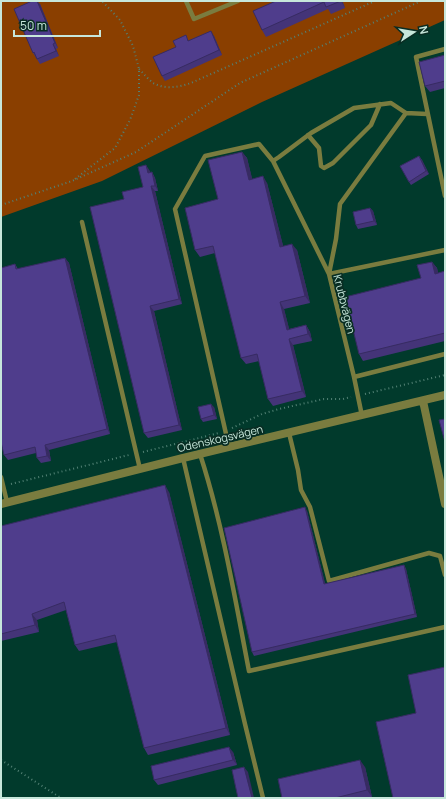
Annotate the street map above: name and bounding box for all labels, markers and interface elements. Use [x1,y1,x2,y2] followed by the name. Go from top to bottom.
[14,12,100,38] scale bar
[394,12,434,52] north arrow
[20,17,47,34] text: 50 m
[416,24,432,35] text: N
[330,273,360,335] street label: Krubbvägen
[176,421,264,455] street label: Odenskogsvägen

